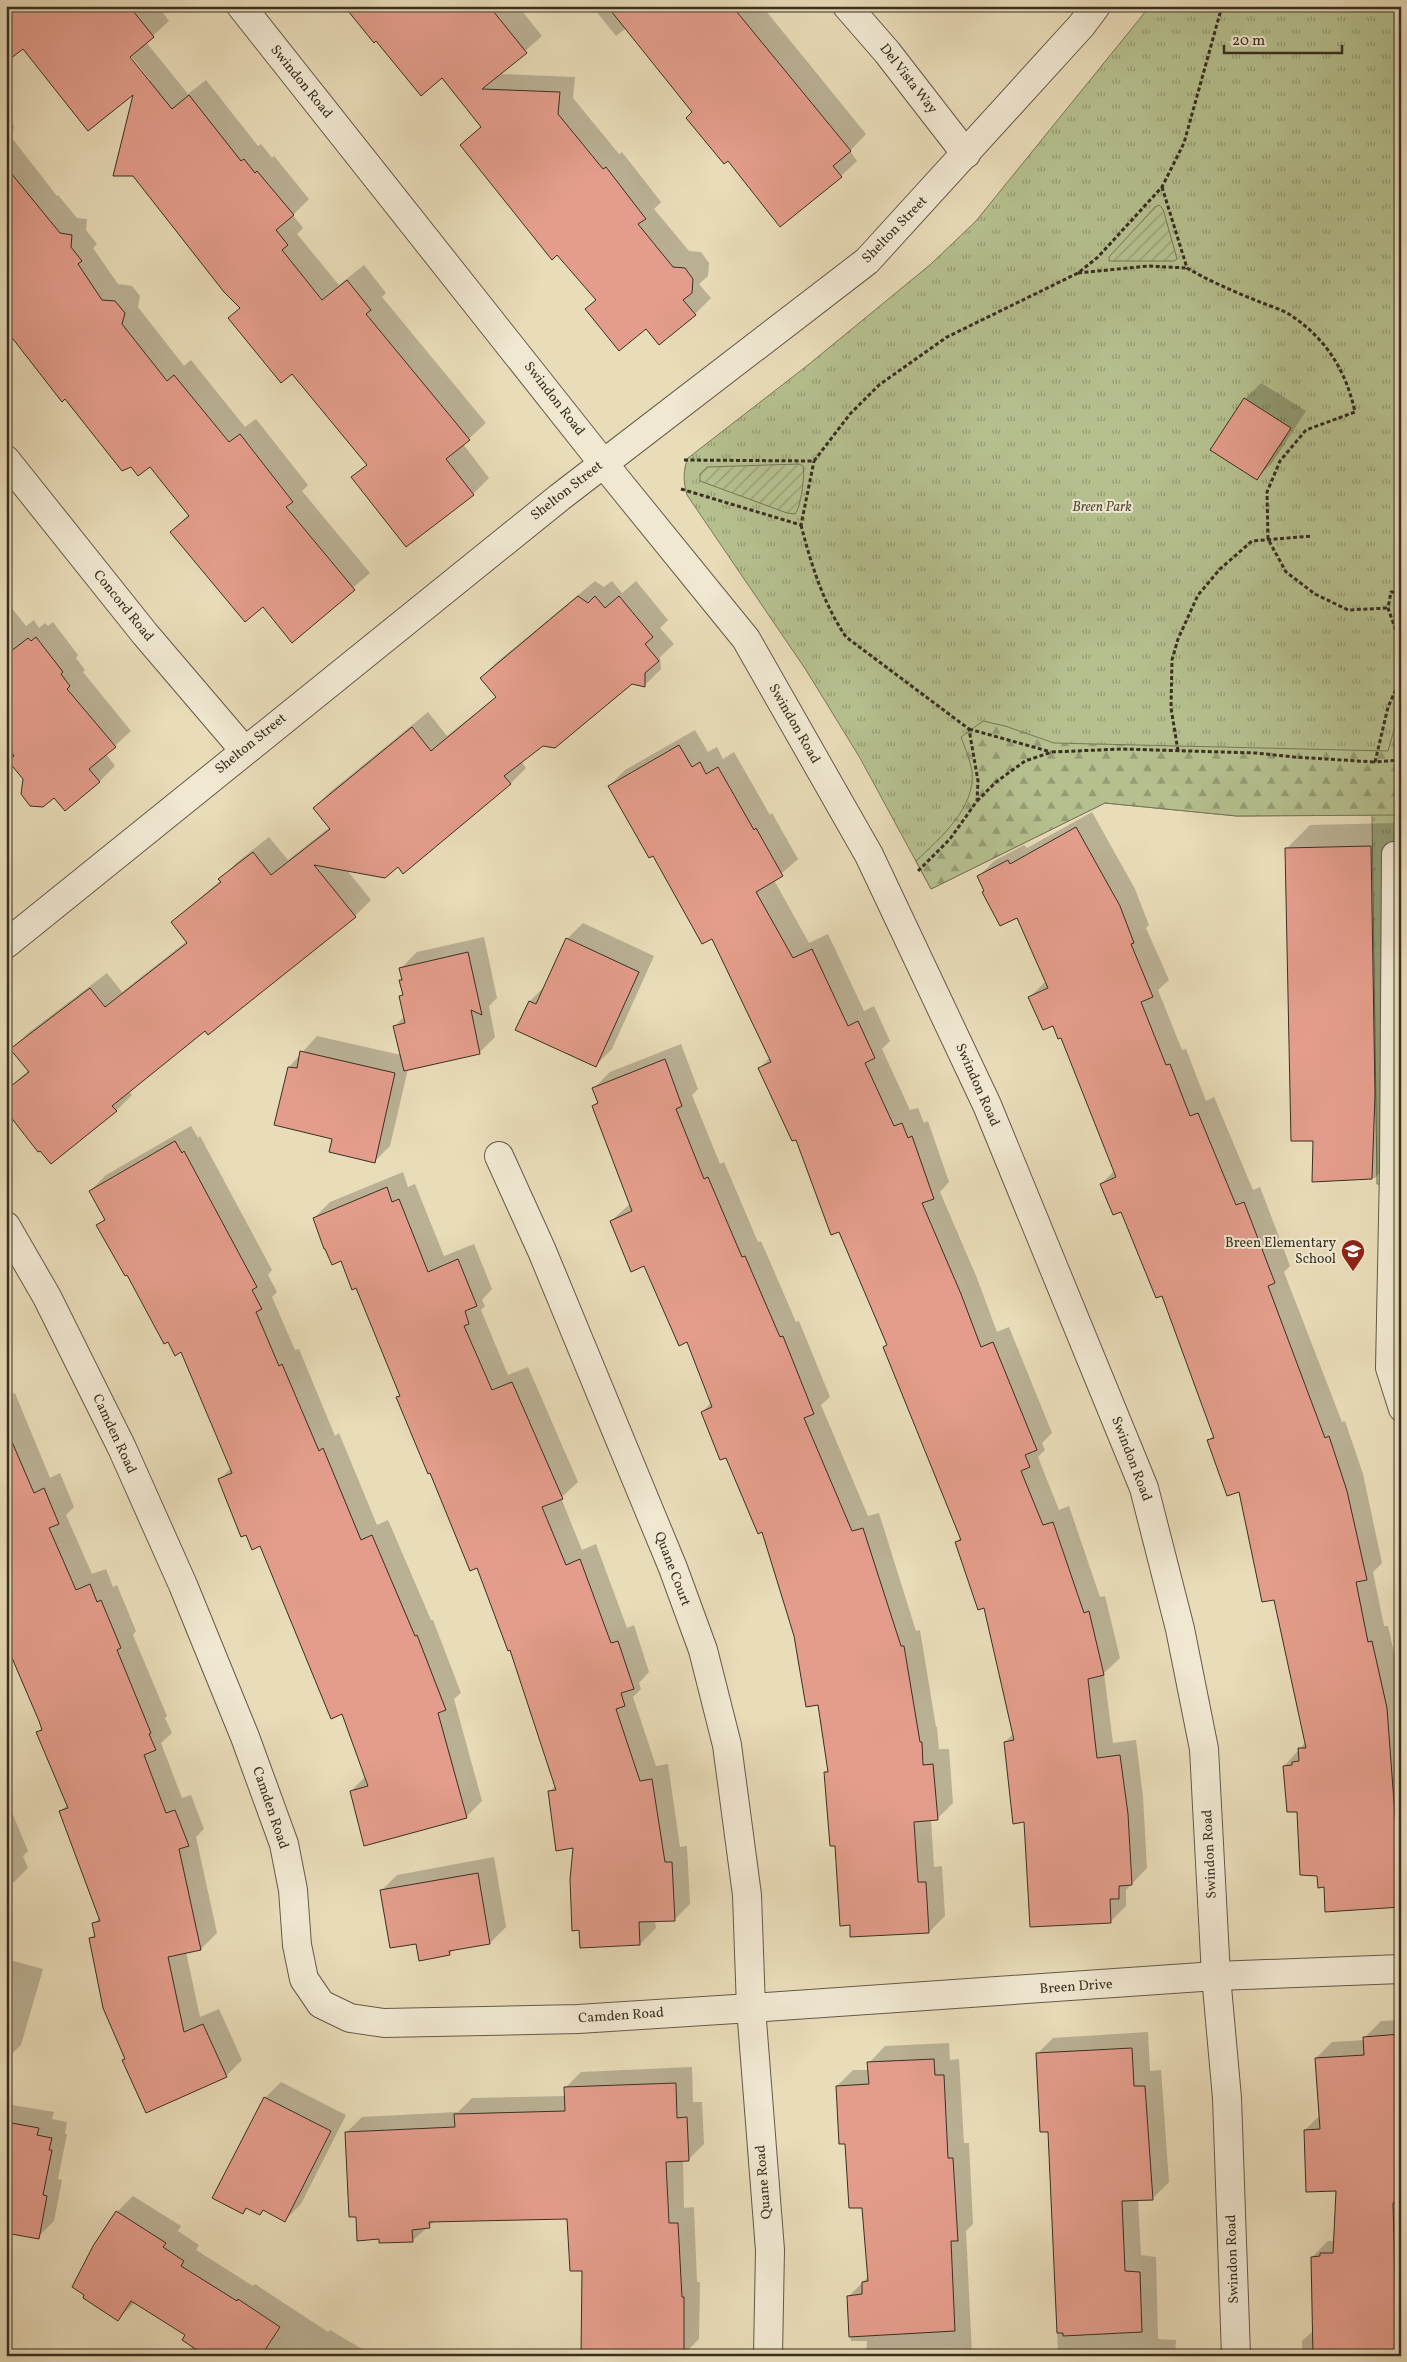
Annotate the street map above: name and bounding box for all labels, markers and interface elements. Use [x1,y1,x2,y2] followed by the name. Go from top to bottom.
[1224,22,1342,54] scale bar
[1232,31,1265,52] text: 20 m
[875,40,942,118] street label: Del Vista Way
[266,41,337,123] street label: Swindon Road
[858,192,932,268] street label: Shelton Street
[519,358,589,440] street label: Swindon Road
[527,457,607,525] street label: Shelton Street
[1072,498,1132,517] park label: Breen Park
[88,566,158,646] street label: Concord Road
[763,681,825,767] street label: Swindon Road
[211,709,291,779] street label: Shelton Street
[950,1040,1004,1130] street label: Swindon Road
[1225,1234,1336,1269] place label: Breen Elementary School
[1340,1238,1366,1272] school or university icon: Breen Elementary School
[87,1391,141,1477] street label: Camden Road
[1106,1414,1156,1504] street label: Swindon Road
[649,1529,695,1609] street label: Quane Court
[247,1764,293,1852] street label: Camden Road
[1198,1809,1222,1899] street label: Swindon Road
[1039,1975,1114,1999] street label: Breen Drive
[578,2004,665,2028] street label: Camden Road
[751,2144,777,2220] street label: Quane Road
[1222,2214,1244,2304] street label: Swindon Road

